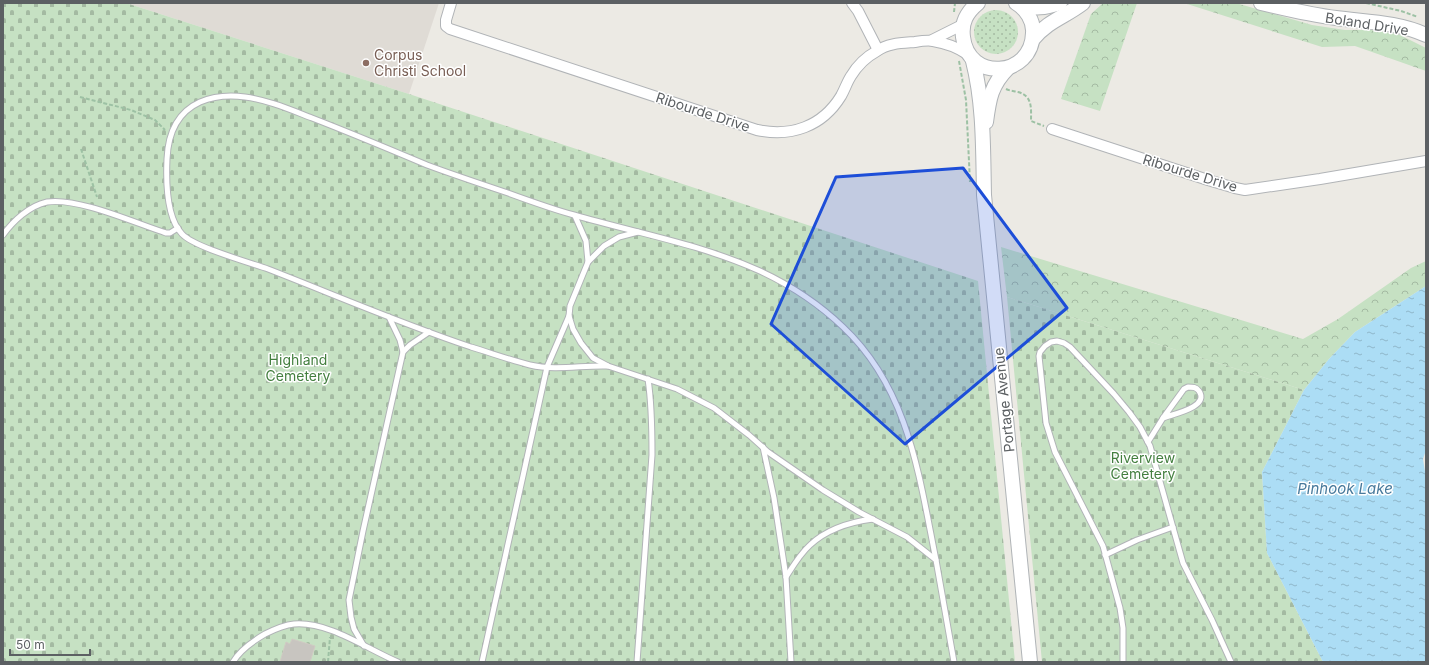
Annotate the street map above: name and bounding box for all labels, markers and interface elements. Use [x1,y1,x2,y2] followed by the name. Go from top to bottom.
[1324,9,1410,38] street label: Boland Drive
[374,46,466,79] place label: Corpus Christi School
[361,58,371,68] marker: Corpus Christi School
[654,88,752,135] street label: Ribourde Drive
[1141,150,1240,195] street label: Ribourde Drive
[990,347,1017,453] street label: Portage Avenue
[266,351,331,384] park label: Highland Cemetery
[1111,449,1176,482] park label: Riverview Cemetery
[1297,479,1393,498] water label: Pinhook Lake
[10,631,90,657] scale bar
[16,637,45,652] text: 50 m

